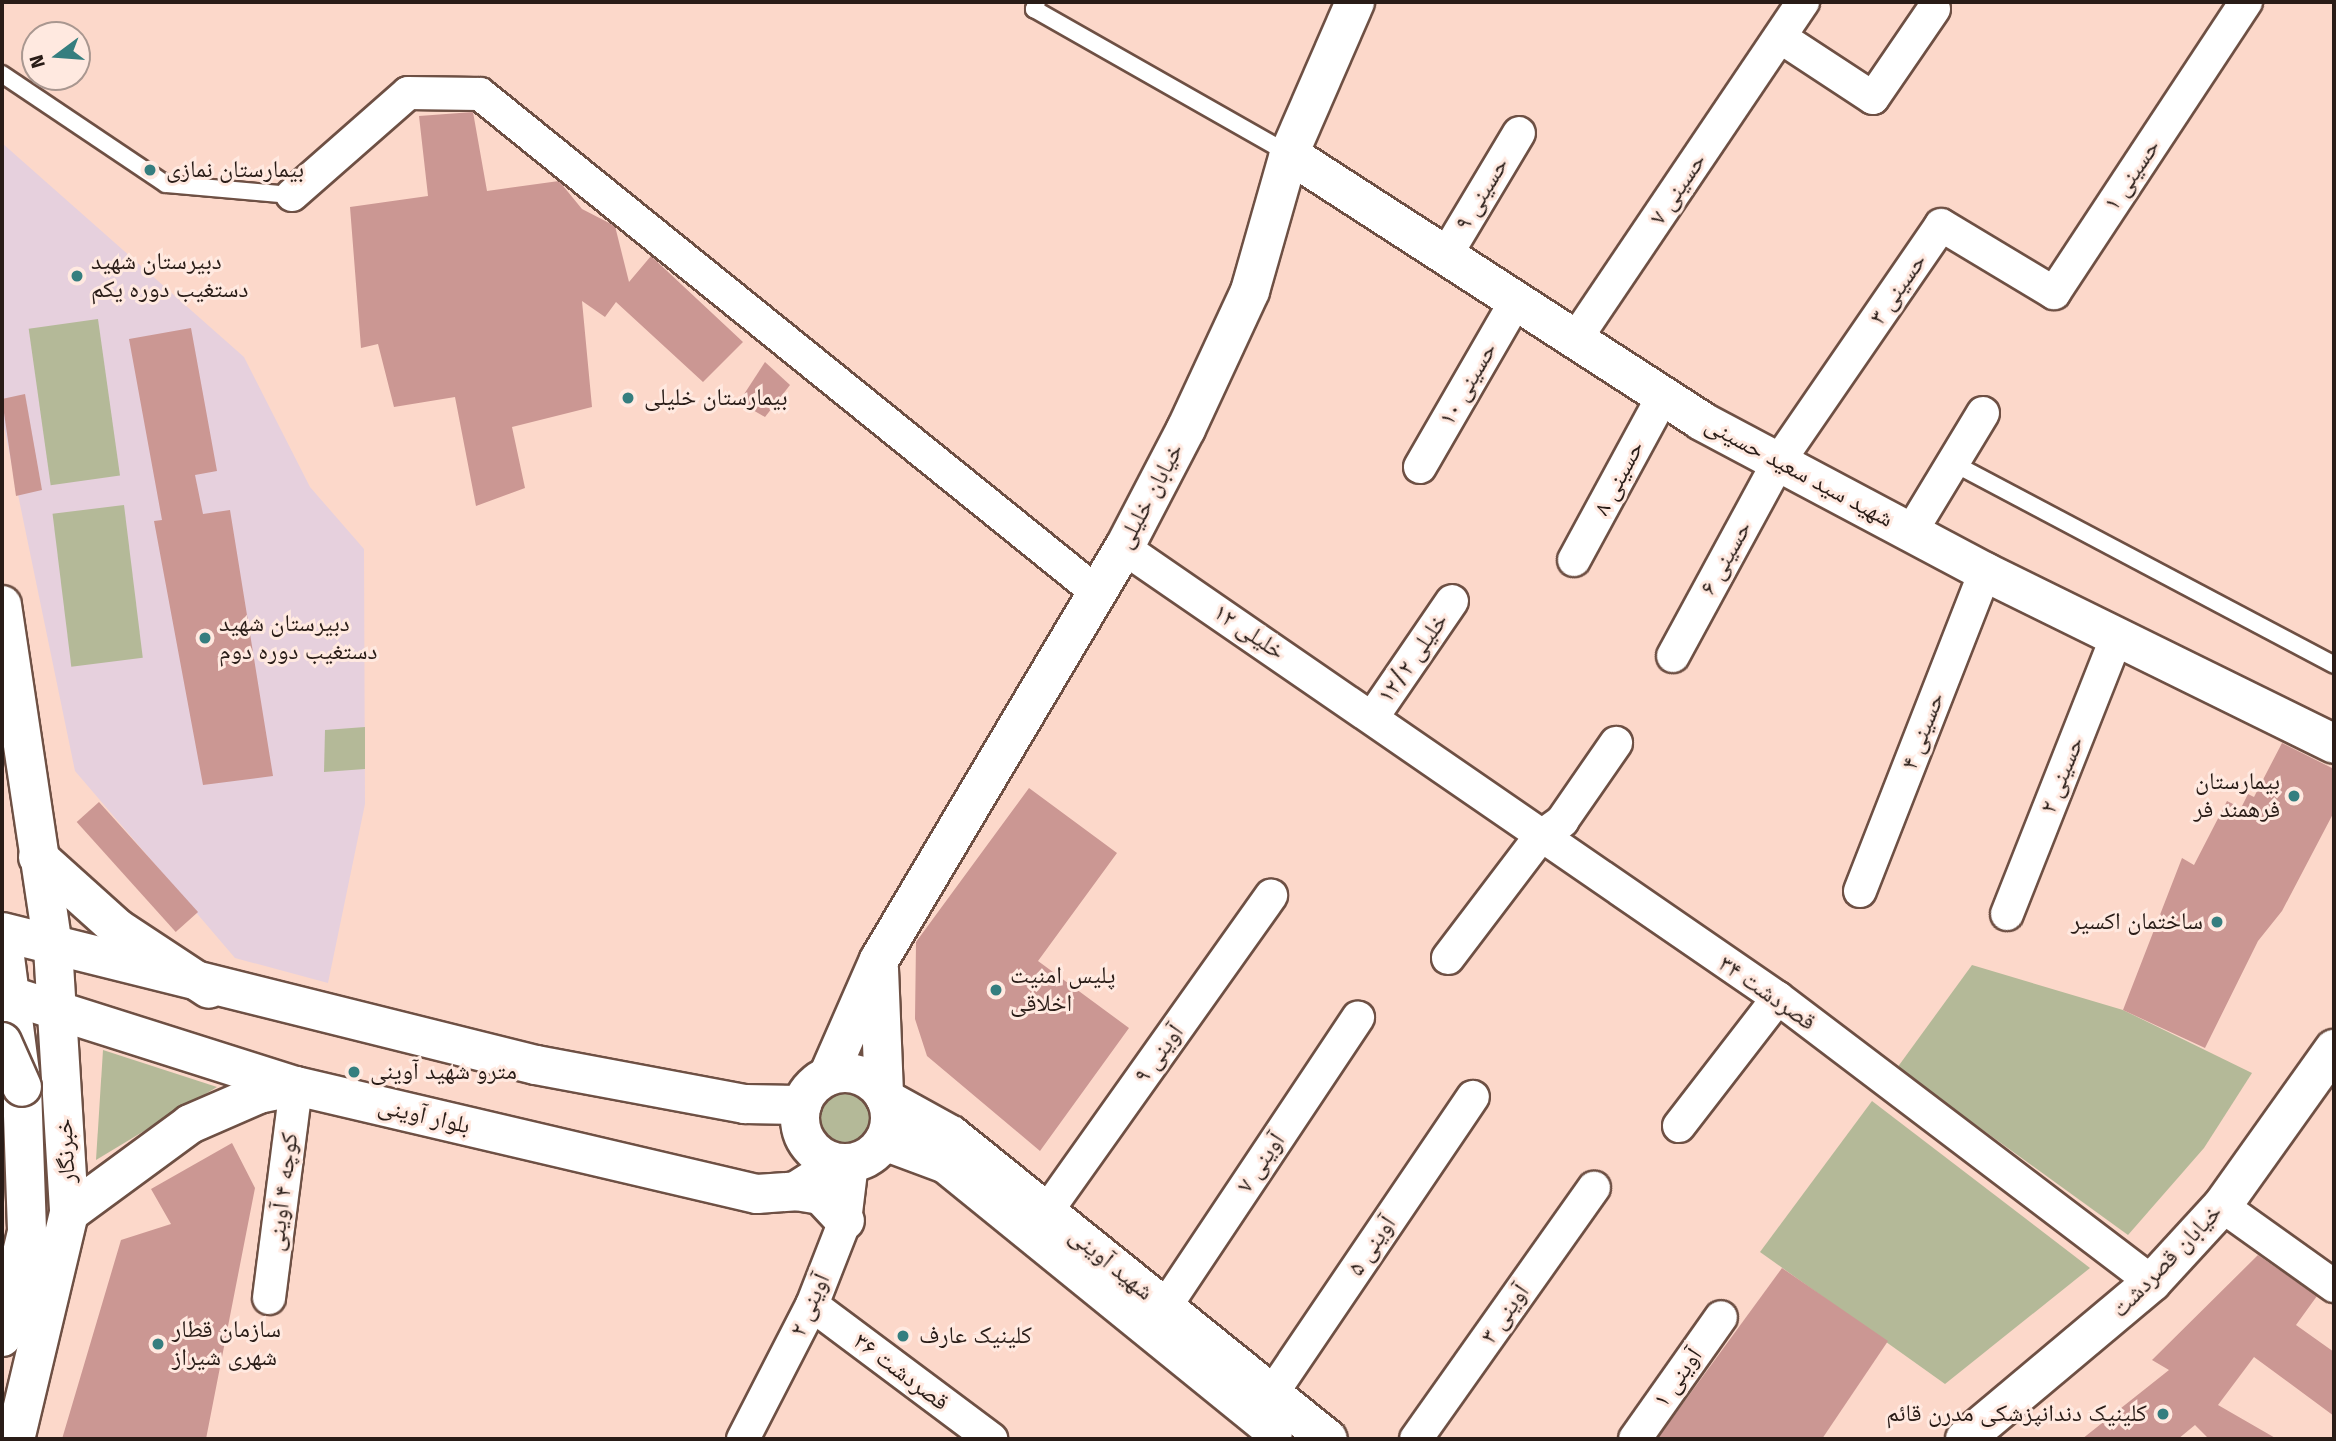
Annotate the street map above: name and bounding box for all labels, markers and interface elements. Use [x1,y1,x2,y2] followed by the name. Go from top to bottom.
[21,21,91,91] north arrow
[24,52,50,71] text: N
[2098,134,2166,216] street label: ۱ حسینی
[1644,148,1712,230] street label: ۷ حسینی
[1449,152,1515,236] street label: ۹ حسینی
[166,156,304,184] place label: بیمارستان نمازی
[140,160,160,180] marker: بیمارستان نمازی
[91,248,248,304] place label: دبیرستان شهید دستغیب دوره یکم
[1863,248,1933,330] street label: ۳ حسینی
[69,268,85,284] marker: دبیرستان شهید دستغیب دوره یکم
[1433,337,1503,431] street label: ۱۰ حسینی
[644,384,788,412] place label: بیمارستان خلیلی
[618,388,638,408] marker: بیمارستان خلیلی
[1700,410,1898,534] street label: شهید سید سعید حسینی
[1587,436,1651,520] street label: ۸ حسینی
[1110,438,1190,554] street label: خیابان خلیلی
[1694,516,1758,600] street label: ۶ حسینی
[1208,598,1290,666] street label: ۱۲ خلیلی
[1372,607,1454,709] street label: ۱۲/۲ خلیلی
[219,610,377,666] place label: دبیرستان شهید دستغیب دوره دوم
[197,630,213,646] marker: دبیرستان شهید دستغیب دوره دوم
[1895,688,1951,774] street label: ۴ حسینی
[2034,732,2090,818] street label: ۲ حسینی
[2194,768,2280,824] place label: بیمارستان فرهمند فر
[2286,788,2302,804] marker: بیمارستان فرهمند فر
[2071,908,2203,936] place label: ساختمان اکسیر
[2209,914,2225,930] marker: ساختمان اکسیر
[1713,949,1821,1037] street label: قصردشت ۳۴
[1010,962,1115,1018] place label: پلیس امنیت اخلاقی
[988,982,1004,998] marker: پلیس امنیت اخلاقی
[1128,1019,1190,1089] street label: ۹ آوینی
[370,1058,517,1086] place label: مترو شهید آوینی
[344,1062,364,1082] marker: مترو شهید آوینی
[375,1091,473,1141] street label: بلوار آوینی
[50,1118,82,1184] street label: خبرنگار
[1231,1128,1291,1198] street label: ۷ آوینی
[261,1131,305,1253] street label: کوچه ۴ آوینی
[2106,1198,2228,1324] street label: خیابان قصردشت
[1342,1211,1402,1281] street label: ۵ آوینی
[1063,1221,1159,1307] street label: شهید آوینی
[783,1269,837,1341] street label: ۲ آوینی
[1474,1279,1536,1349] street label: ۳ آوینی
[172,1316,281,1372] place label: سازمان قطار شهری شیراز
[919,1322,1032,1350] place label: کلینیک عارف
[893,1326,913,1346] marker: کلینیک عارف
[848,1327,954,1417] street label: ۳۶ قصردشت
[150,1336,166,1352] marker: سازمان قطار شهری شیراز
[1647,1343,1709,1413] street label: ۱ آوینی
[1886,1400,2147,1428] place label: کلینیک دندانپزشکی مدرن قائم
[2153,1404,2173,1424] marker: کلینیک دندانپزشکی مدرن قائم

